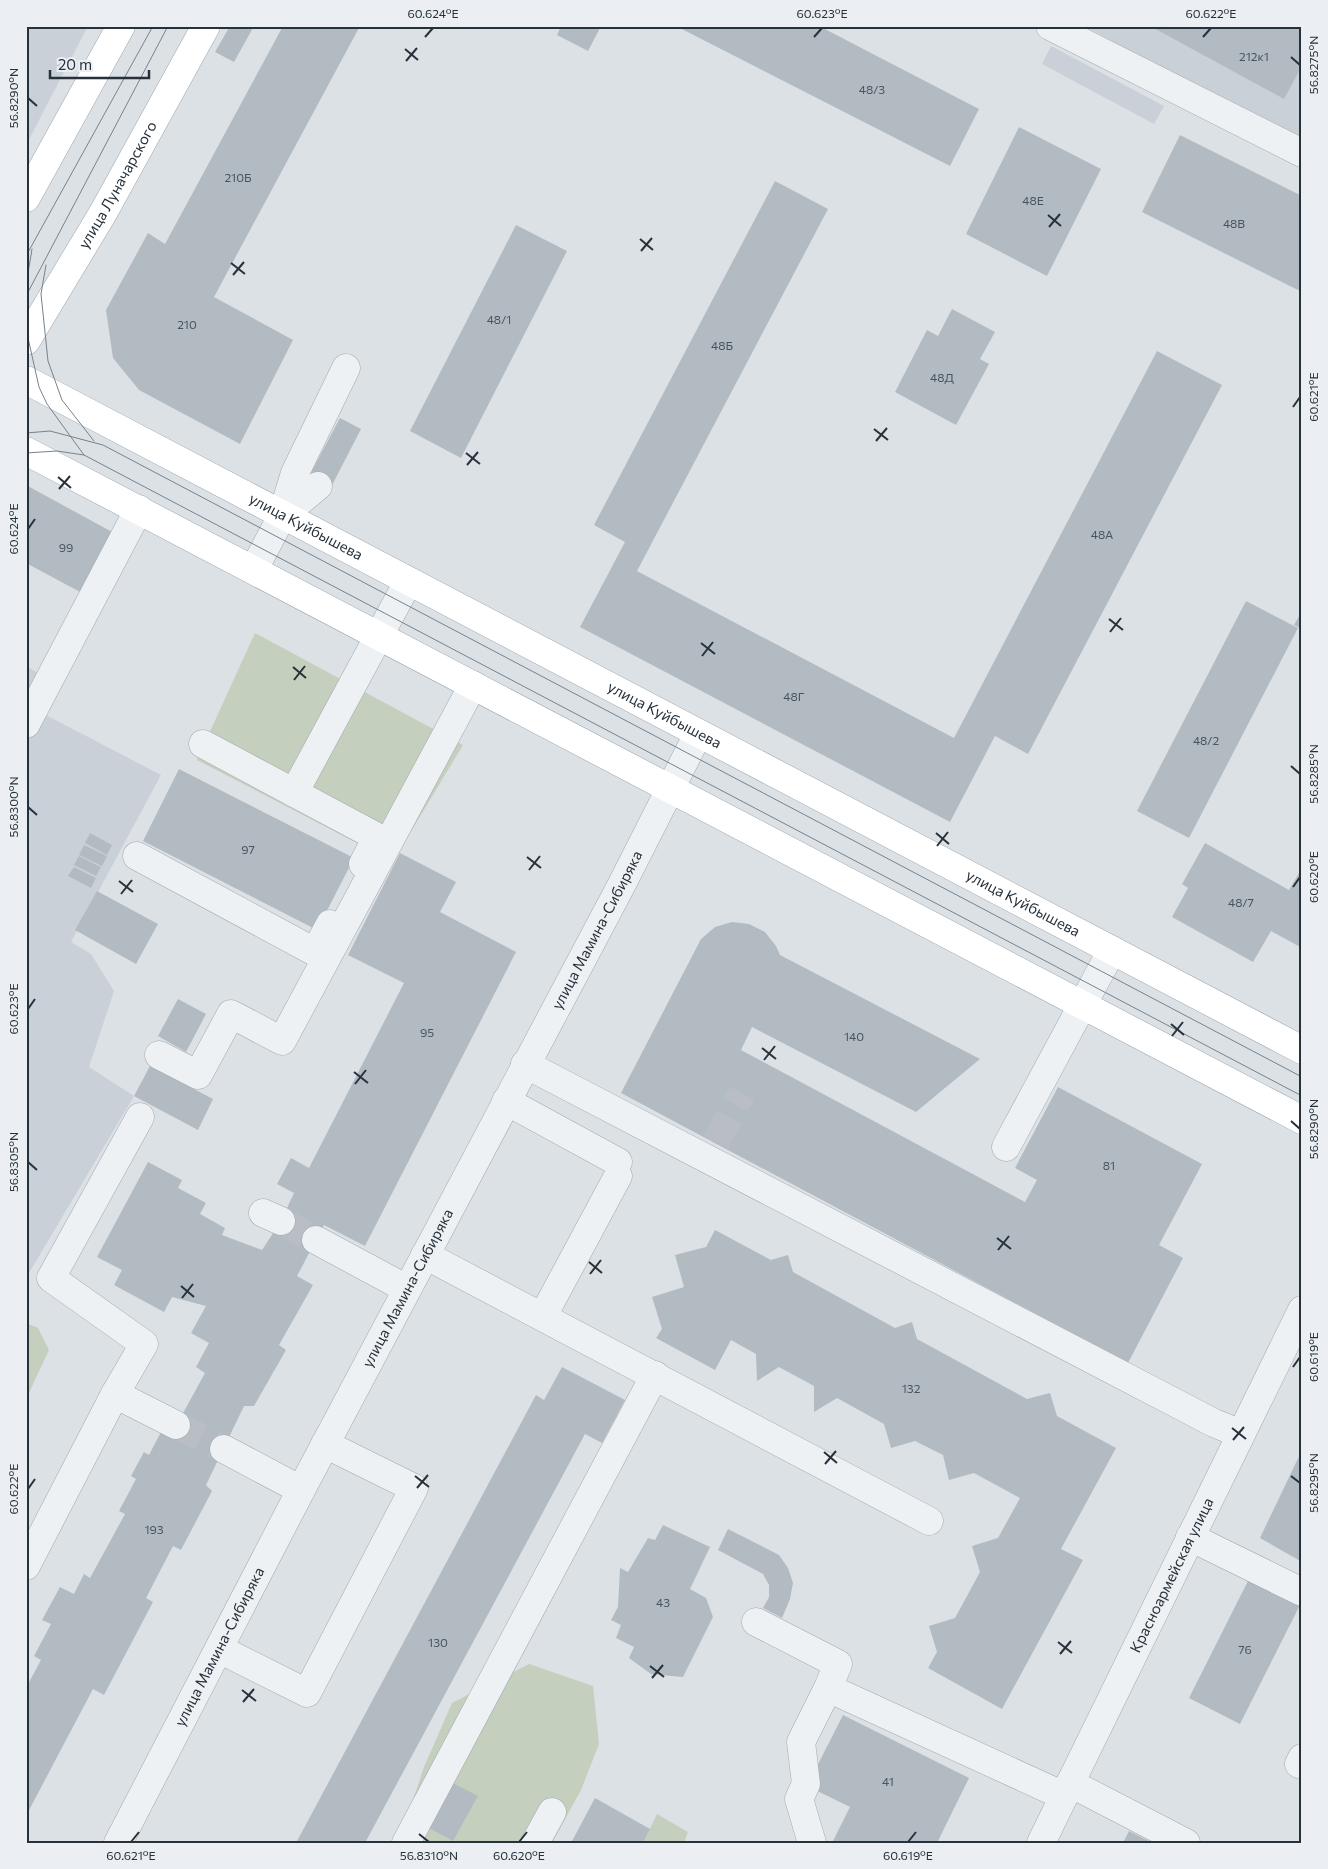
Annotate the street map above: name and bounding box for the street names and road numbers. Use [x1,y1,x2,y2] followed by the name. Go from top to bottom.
[74,118,160,251] street label: улица Луначарского
[246,489,366,563] street label: улица Куйбышева
[605,677,725,752] street label: улица Куйбышева
[547,847,645,1012] street label: улица Мамина-Сибиряка
[963,865,1083,940] street label: улица Куйбышева
[358,1205,456,1370] street label: улица Мамина-Сибиряка
[1126,1494,1217,1655] street label: Красноармейская улица
[170,1564,268,1729] street label: улица Мамина-Сибиряка

